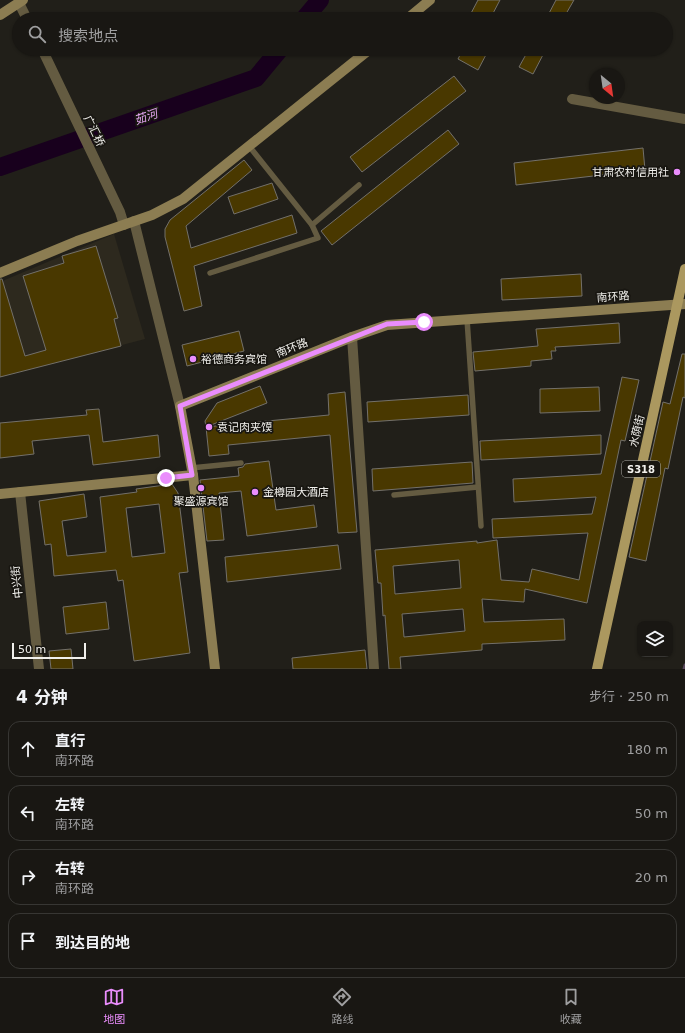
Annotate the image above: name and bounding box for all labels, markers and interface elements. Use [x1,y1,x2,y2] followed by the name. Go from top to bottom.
[12,12,673,56] search box
[26,23,48,45] icon: search
[58,27,118,45] text: 搜索地点
[589,68,625,104] north arrow
[132,106,162,128] water label: 茹河
[81,113,107,149] street label: 广汇桥
[592,166,669,179] place label: 甘肃农村信用社
[672,167,682,177] marker: 甘肃农村信用社
[596,289,630,305] street label: 南环路
[415,313,433,331] route start
[274,336,310,360] street label: 南环路
[201,353,267,366] place label: 裕德商务宾馆
[188,354,198,364] marker: 裕德商务宾馆
[627,413,647,449] street label: 水荫街
[217,421,272,434] place label: 袁记肉夹馍
[204,422,214,432] marker: 袁记肉夹馍
[622,461,660,477] road number: S318
[157,469,175,487] route end
[196,483,206,493] marker: 聚盛源宾馆
[263,486,329,499] place label: 金樽园大酒店
[250,487,260,497] marker: 金樽园大酒店
[174,495,229,508] place label: 聚盛源宾馆
[9,565,25,599] street label: 中兴街
[637,621,673,657] map controls
[637,621,673,657] button: layers
[12,641,86,660] scale bar
[18,643,46,656] text: 50 m
[16,687,68,707] text: 4 分钟
[589,689,669,704] text: 步行 · 250 m
[55,732,85,750] text: 直行
[17,738,39,760] icon: ahead
[626,742,668,757] text: 180 m
[55,753,94,768] text: 南环路
[55,796,85,814] text: 左转
[17,802,39,824] icon: left
[635,806,668,821] text: 50 m
[55,817,94,832] text: 南环路
[55,860,85,878] text: 右转
[17,866,39,888] icon: right
[635,870,668,885] text: 20 m
[55,881,94,896] text: 南环路
[17,930,39,952] icon: arrive
[55,934,130,952] text: 到达目的地
[103,986,125,1026] tab: 地图
[331,986,353,1026] tab: 路线
[560,986,582,1026] tab: 收藏

